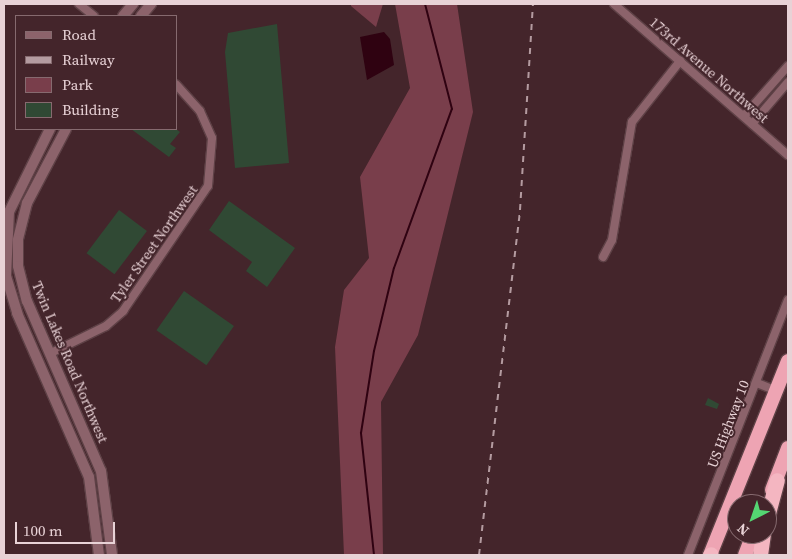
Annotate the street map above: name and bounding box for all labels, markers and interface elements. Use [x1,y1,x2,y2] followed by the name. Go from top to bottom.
[646,14,772,126] street label: 173rd Avenue Northwest
[15,15,178,130] legend
[62,24,96,45] text: Road
[62,49,115,70] text: Railway
[62,74,93,95] text: Park
[62,99,119,120] text: Building
[107,182,201,306] street label: Tyler Street Northwest
[28,279,112,445] street label: Twin Lakes Road Northwest
[704,378,752,470] street label: US Highway 10
[727,494,777,544] north arrow
[18,512,118,544] scale bar
[732,519,753,540] text: N
[23,520,63,541] text: 100 m

